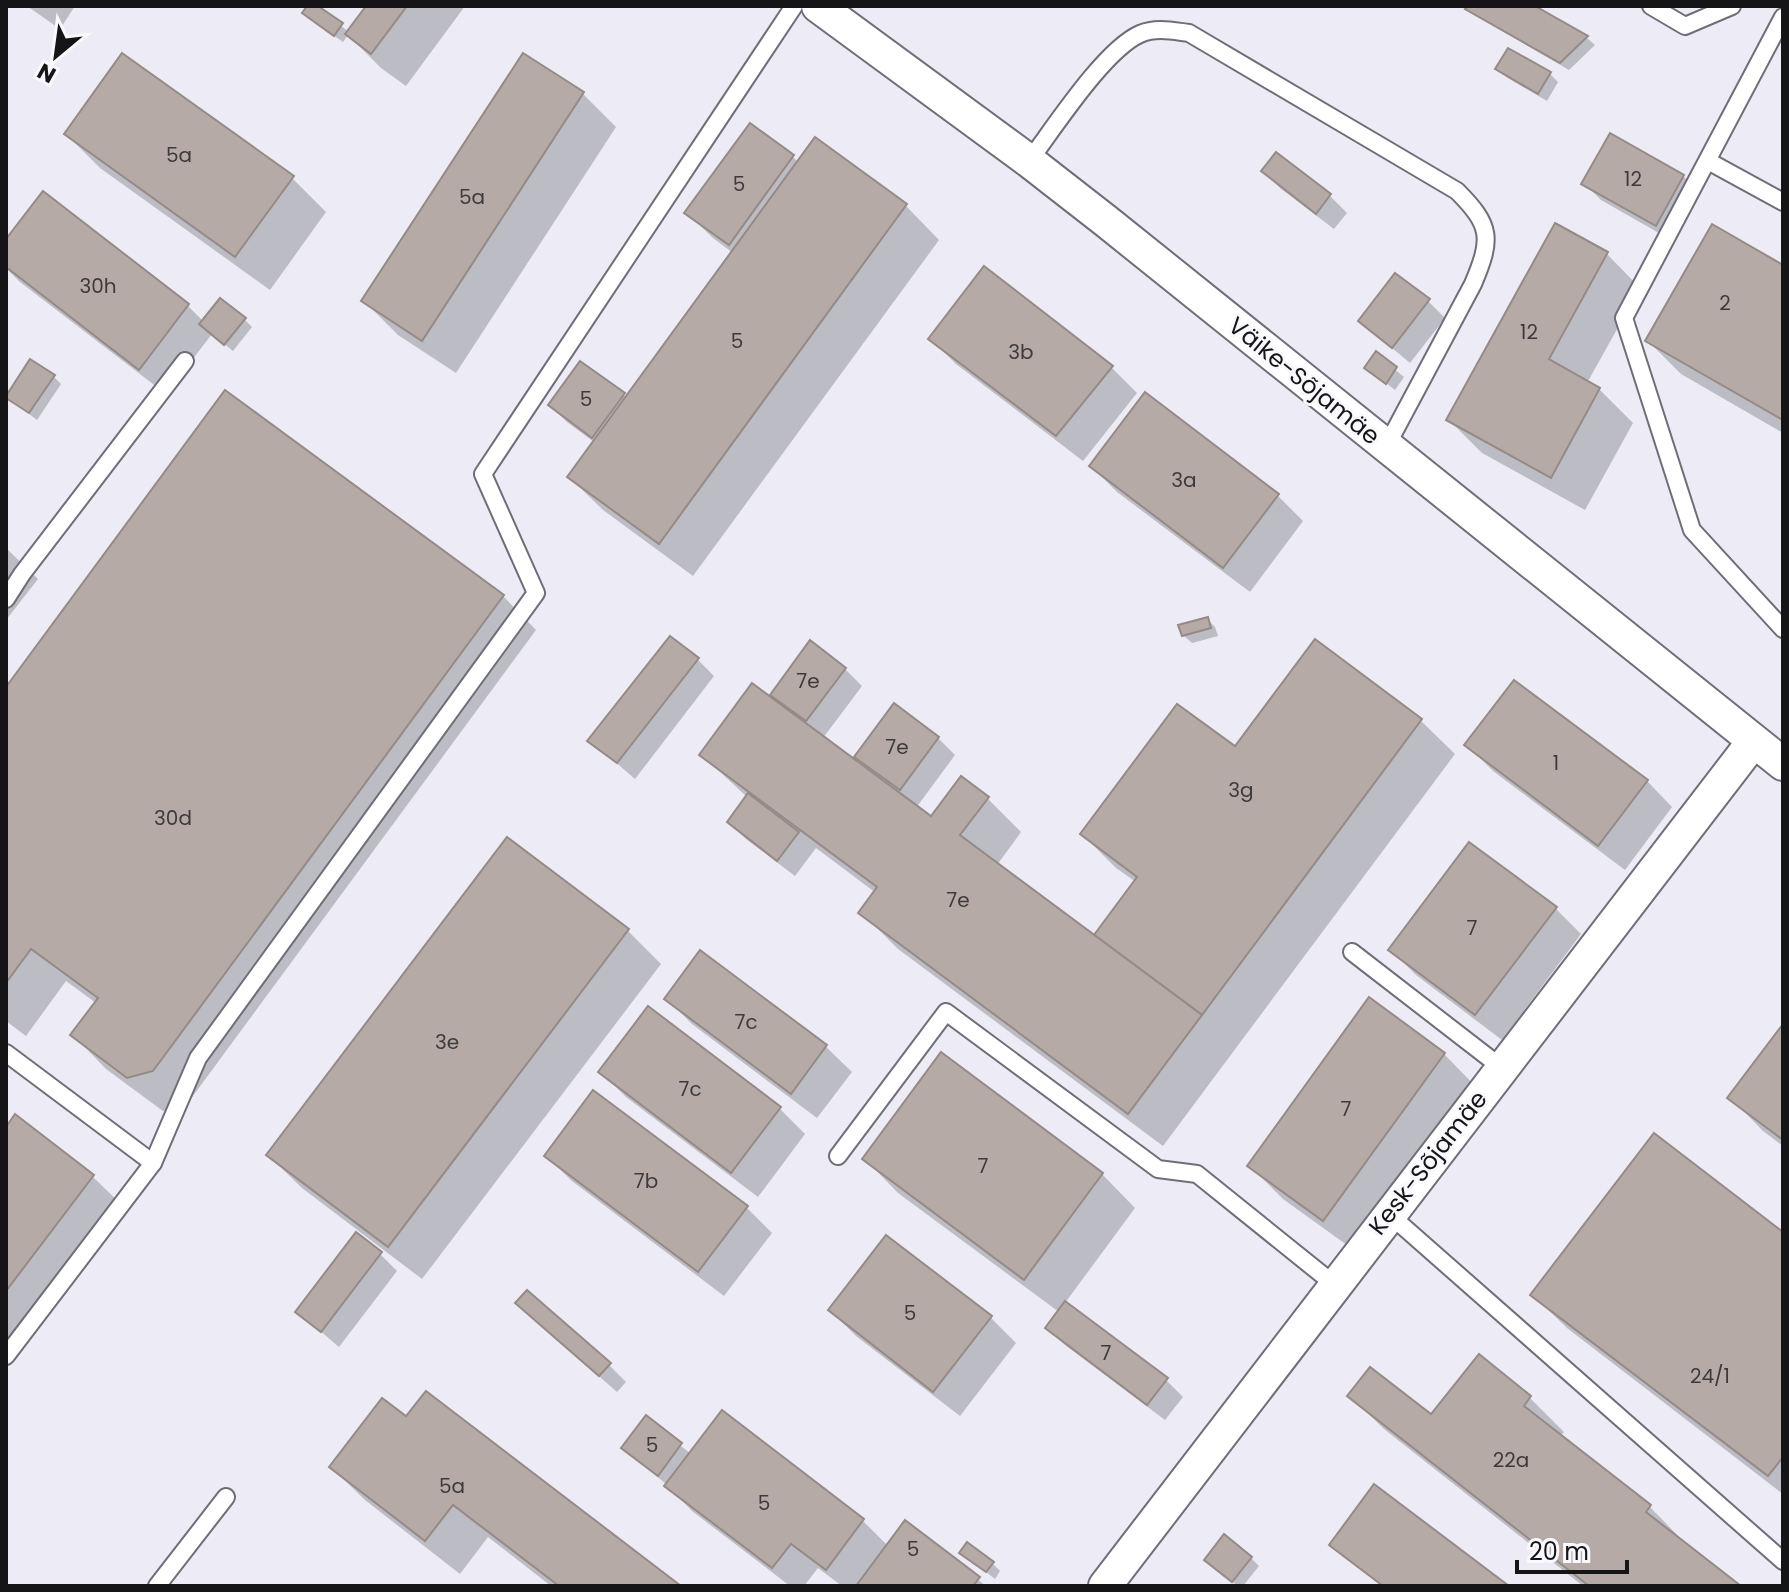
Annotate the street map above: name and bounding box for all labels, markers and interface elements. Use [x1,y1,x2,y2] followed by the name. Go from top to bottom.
[16,16,96,96] north arrow
[32,55,61,91] text: N
[166,141,192,169] house number: 5a
[1624,165,1642,193] house number: 12
[733,170,745,198] house number: 5
[459,183,485,211] house number: 5a
[79,272,117,300] house number: 30h
[1719,289,1731,317] house number: 2
[1222,309,1387,452] street label: Väike-Sõjamäe
[1520,318,1538,346] house number: 12
[731,327,743,355] house number: 5
[1008,338,1034,366] house number: 3b
[580,385,592,413] house number: 5
[1171,466,1197,494] house number: 3a
[796,667,820,695] house number: 7e
[885,733,909,761] house number: 7e
[1553,749,1559,777] house number: 1
[1228,776,1254,804] house number: 3g
[154,804,192,832] house number: 30d
[946,886,970,914] house number: 7e
[1467,914,1478,942] house number: 7
[734,1008,758,1036] house number: 7c
[435,1028,459,1056] house number: 3e
[678,1075,702,1103] house number: 7c
[1361,1084,1494,1242] street label: Kesk-Sõjamäe
[1341,1095,1352,1123] house number: 7
[978,1152,989,1180] house number: 7
[634,1167,658,1195] house number: 7b
[904,1299,916,1327] house number: 5
[1101,1339,1112,1367] house number: 7
[1690,1362,1730,1390] house number: 24/1
[646,1431,658,1459] house number: 5
[1493,1446,1529,1474] house number: 22a
[439,1472,465,1500] house number: 5a
[758,1489,770,1517] house number: 5
[1517,1524,1627,1574] scale bar
[907,1535,919,1563] house number: 5
[1529,1535,1589,1568] text: 20 m

